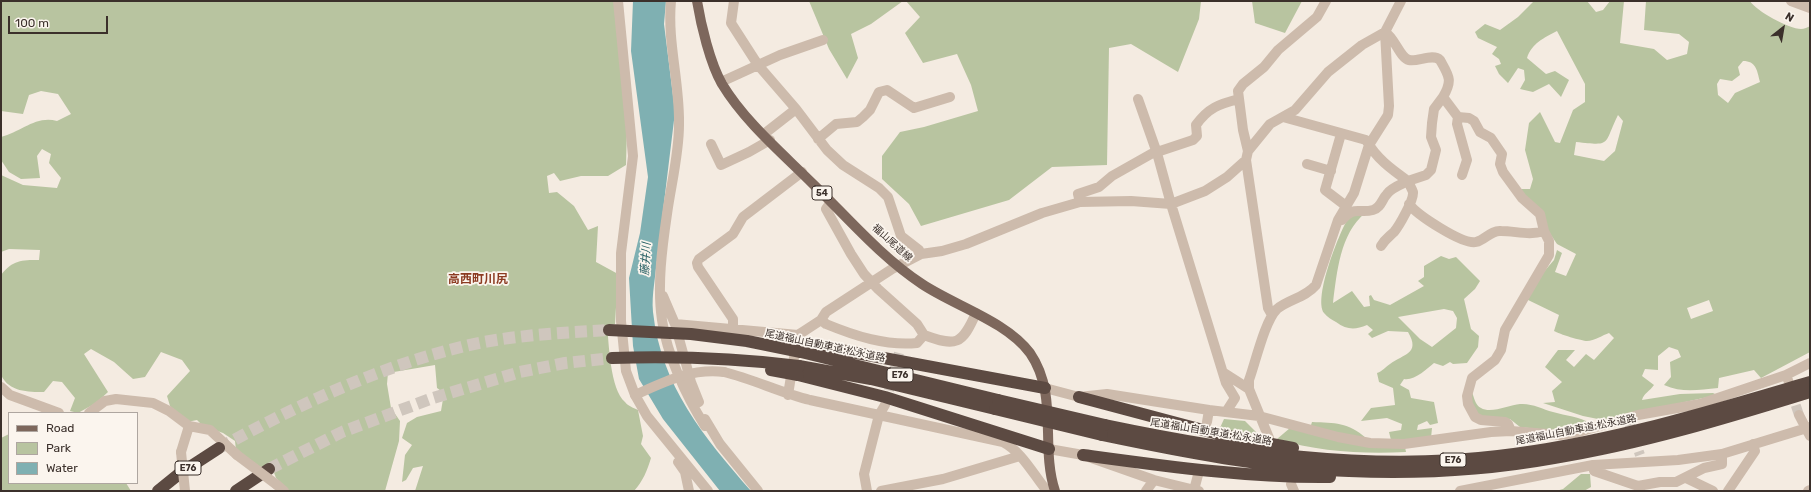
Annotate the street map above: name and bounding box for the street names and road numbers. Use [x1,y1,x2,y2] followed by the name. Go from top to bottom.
[812,186,832,200] road number: 54
[869,222,915,264] street label: 福山尾道線
[764,327,886,365] street label: 尾道福山自動車道;松永道路
[887,368,913,382] road number: E76
[1515,412,1637,448] street label: 尾道福山自動車道;松永道路
[1149,416,1273,448] street label: 尾道福山自動車道;松永道路
[1440,453,1466,467] road number: E76
[175,461,201,475] road number: E76

